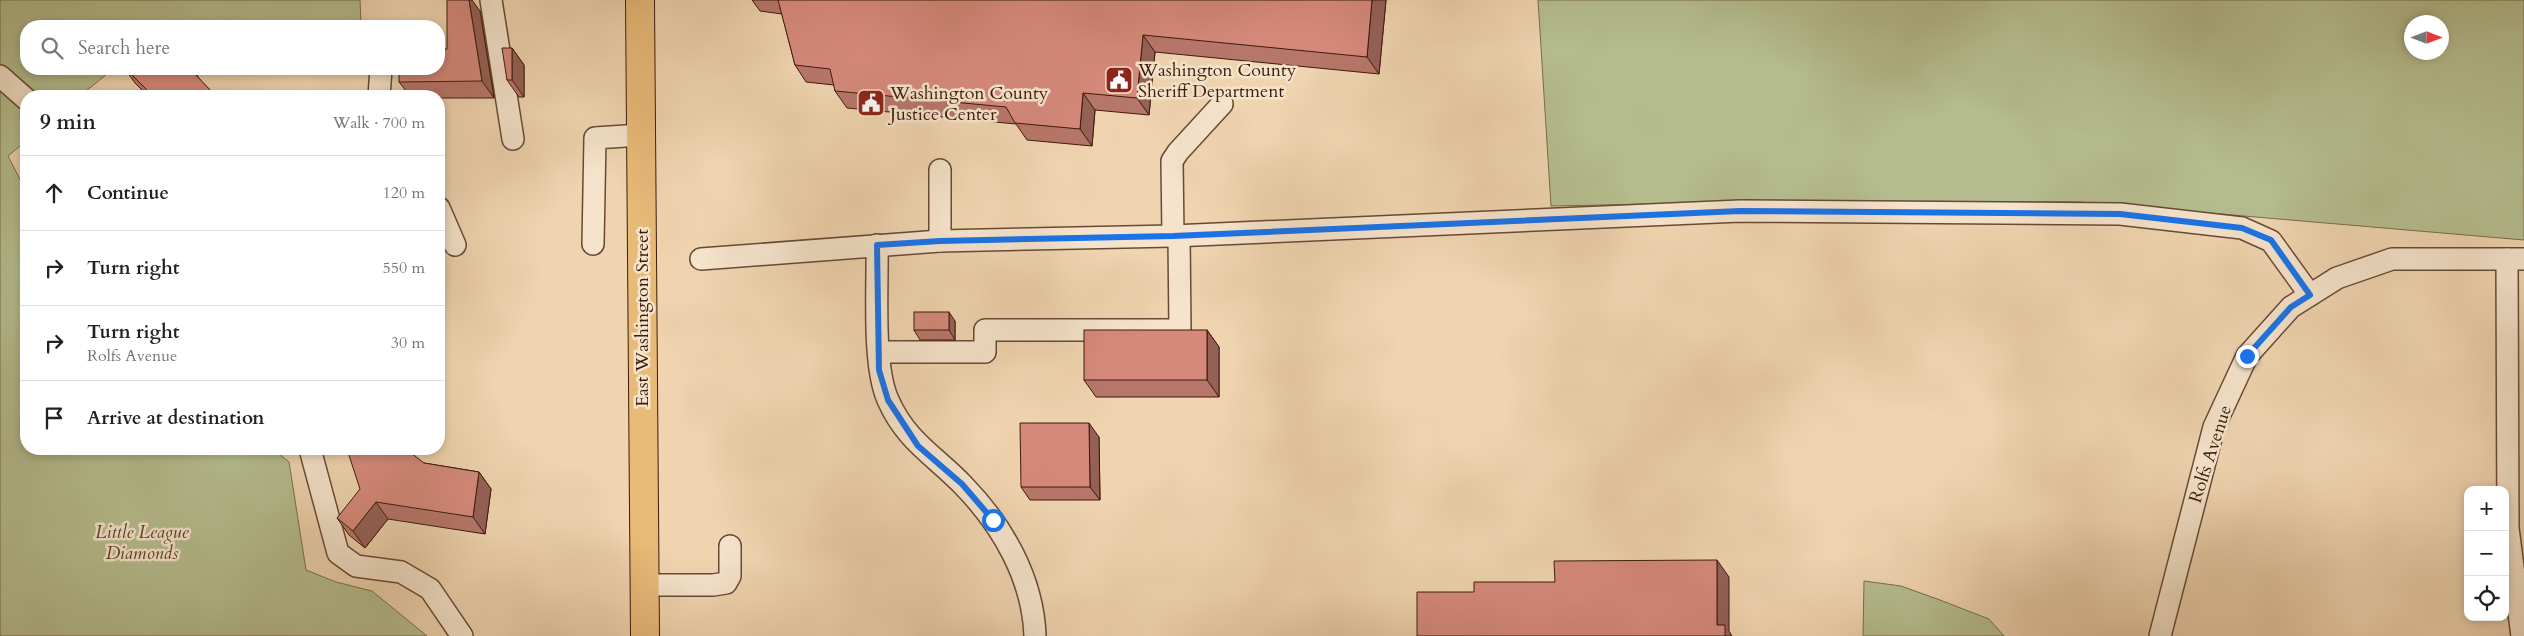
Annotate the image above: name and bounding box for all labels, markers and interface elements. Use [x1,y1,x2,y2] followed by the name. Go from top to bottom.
[2404,15,2449,60] north arrow
[20,20,445,75] search box
[38,34,66,62] icon: search
[78,35,170,61] text: Search here
[1137,58,1297,104] place label: Washington County Sheriff Department
[1104,65,1134,95] public building icon: Washington County Sheriff Department
[887,81,1049,127] place label: Washington County Justice Center
[856,88,886,118] public building icon: Washington County Justice Center
[40,108,96,137] text: 9 min
[333,112,425,134] text: Walk · 700 m
[40,179,68,207] icon: ahead
[87,180,169,206] text: Continue
[383,182,425,204] text: 120 m
[630,229,655,407] street label: East Washington Street
[40,254,68,282] icon: right
[87,255,179,281] text: Turn right
[383,257,425,279] text: 550 m
[87,319,179,345] text: Turn right
[40,329,68,357] icon: right
[391,332,425,354] text: 30 m
[87,345,177,367] text: Rolfs Avenue
[2236,345,2259,368] route end
[2183,402,2238,506] street label: Rolfs Avenue
[40,404,68,432] icon: arrive
[87,405,264,431] text: Arrive at destination
[2464,486,2509,621] map controls
[2464,486,2509,531] button: +
[982,509,1005,532] route start
[95,520,190,566] park label: Little League Diamonds
[2464,531,2509,576] button: −
[2464,576,2509,621] button: locate

